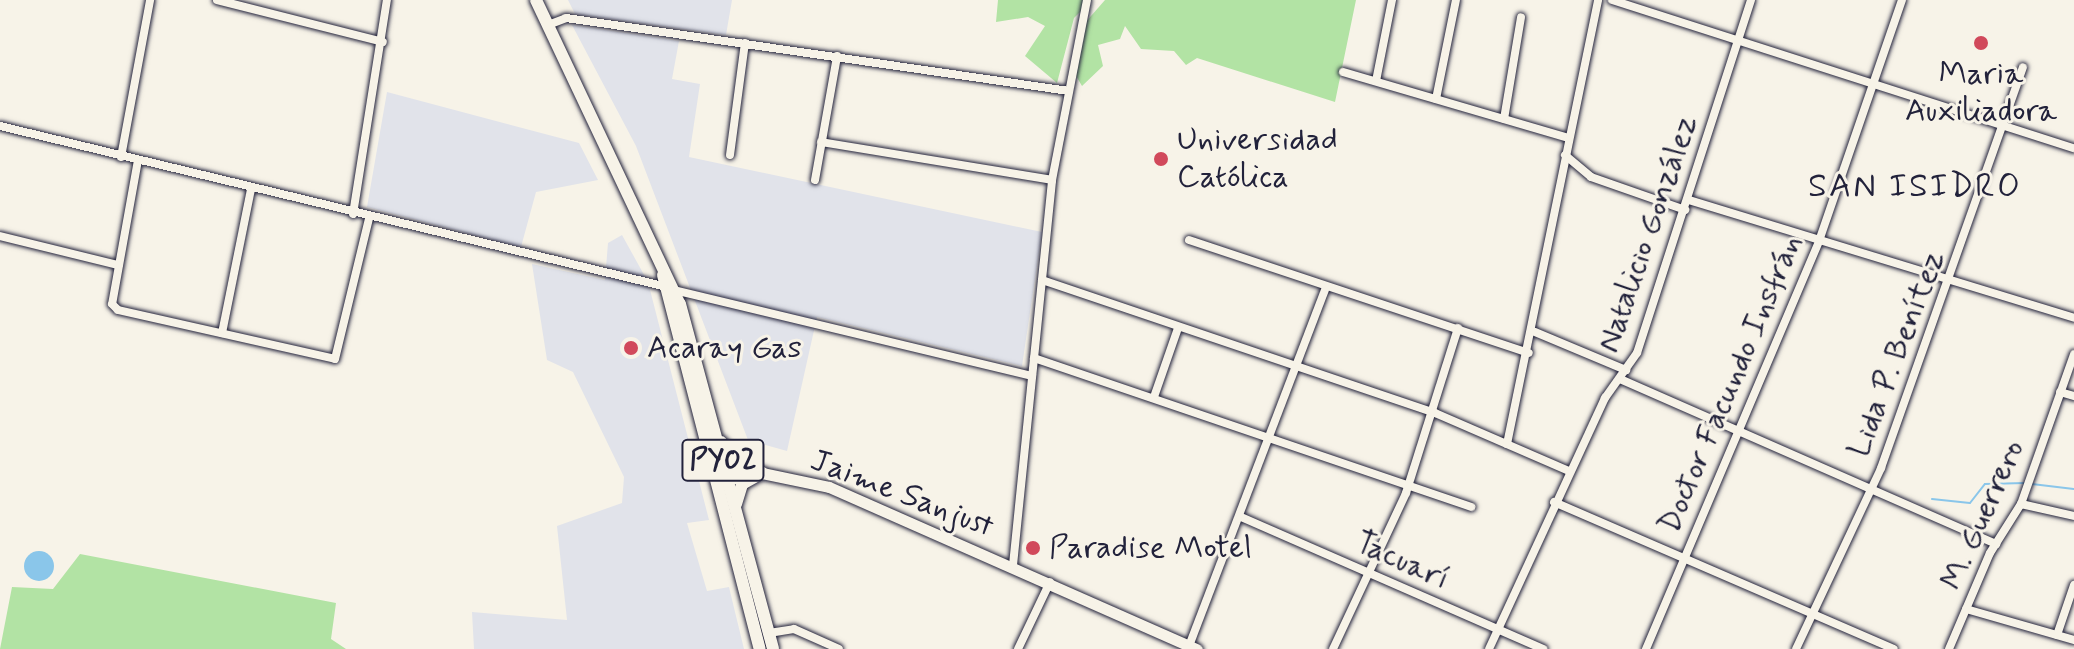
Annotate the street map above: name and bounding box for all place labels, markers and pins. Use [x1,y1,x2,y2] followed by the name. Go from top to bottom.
[1972,34,1990,52] marker: Maria Auxiliadora
[1905,56,2057,131] place label: Maria Auxiliadora
[1177,122,1338,197] place label: Universidad Católica
[1152,150,1170,168] marker: Universidad Católica
[647,329,802,367] place label: Acaray Gas
[622,339,640,357] marker: Acaray Gas
[1049,529,1246,567] place label: Paradise Motel
[1024,539,1042,557] marker: Paradise Motel

